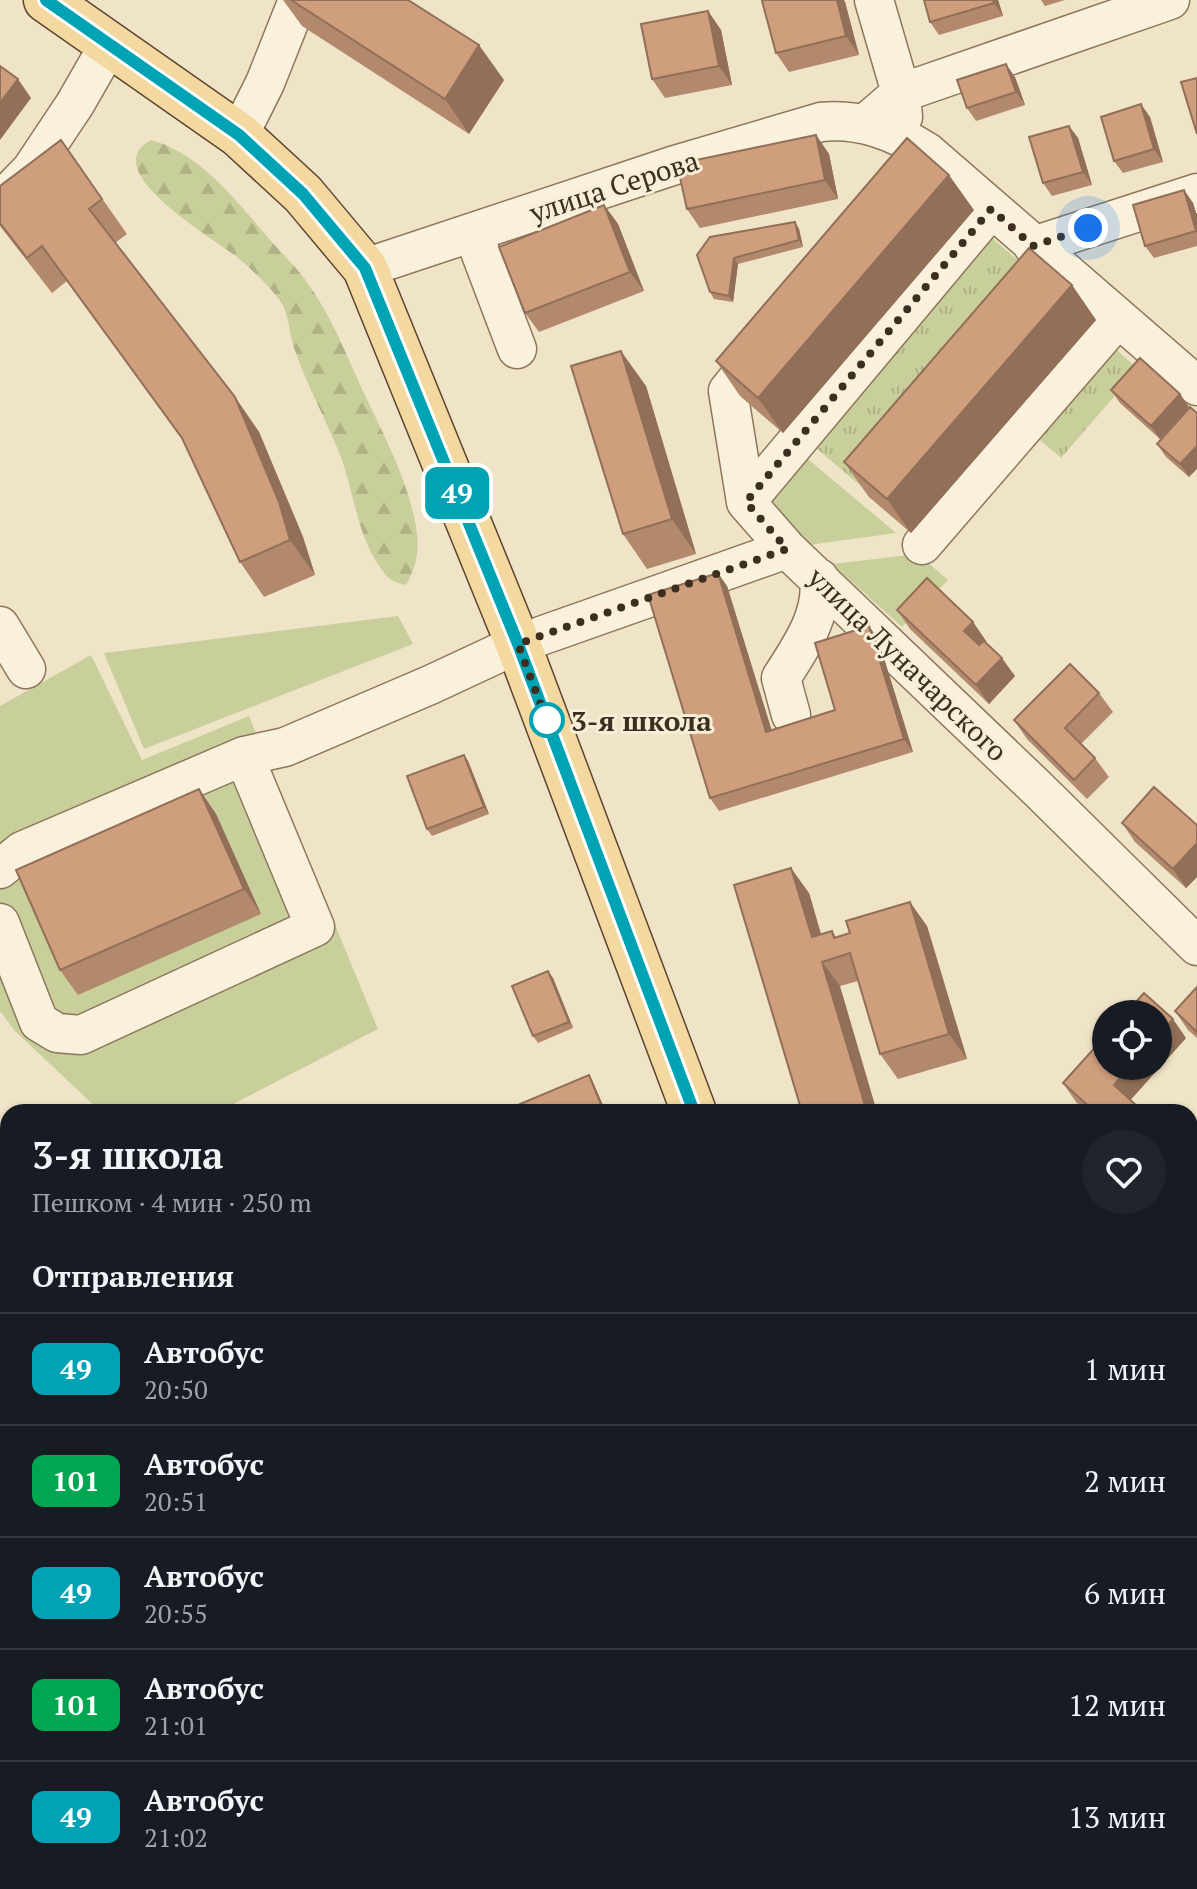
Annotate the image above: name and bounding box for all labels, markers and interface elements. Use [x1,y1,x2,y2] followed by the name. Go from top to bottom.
[524,141,703,231] street label: улица Серова
[1068,208,1108,248] your location
[421,467,493,519] line badge: 49
[441,474,473,511] text: 49
[799,558,1016,769] street label: улица Луначарского
[571,702,712,739] place label: 3-я школа
[530,703,564,737] marker: 3-я школа
[1092,1000,1172,1080] map controls
[1092,1000,1172,1080] button: locate
[32,1130,223,1180] text: 3-я школа
[1082,1130,1166,1214] button: heart
[32,1185,312,1219] text: Пешком · 4 мин · 250 m
[32,1256,234,1296] text: Отправления
[144,1332,264,1372] text: Автобус
[1084,1349,1166,1389] text: 1 мин
[60,1350,92,1387] text: 49
[144,1372,208,1406] text: 20:50
[144,1444,264,1484] text: Автобус
[1084,1461,1166,1501] text: 2 мин
[52,1462,100,1499] text: 101
[144,1484,208,1518] text: 20:51
[144,1556,264,1596] text: Автобус
[1084,1573,1166,1613] text: 6 мин
[60,1574,92,1611] text: 49
[144,1596,208,1630] text: 20:55
[144,1668,264,1708] text: Автобус
[1068,1685,1166,1725] text: 12 мин
[52,1686,100,1723] text: 101
[144,1708,208,1742] text: 21:01
[144,1780,264,1820] text: Автобус
[1068,1797,1166,1837] text: 13 мин
[60,1798,92,1835] text: 49
[144,1820,208,1854] text: 21:02

